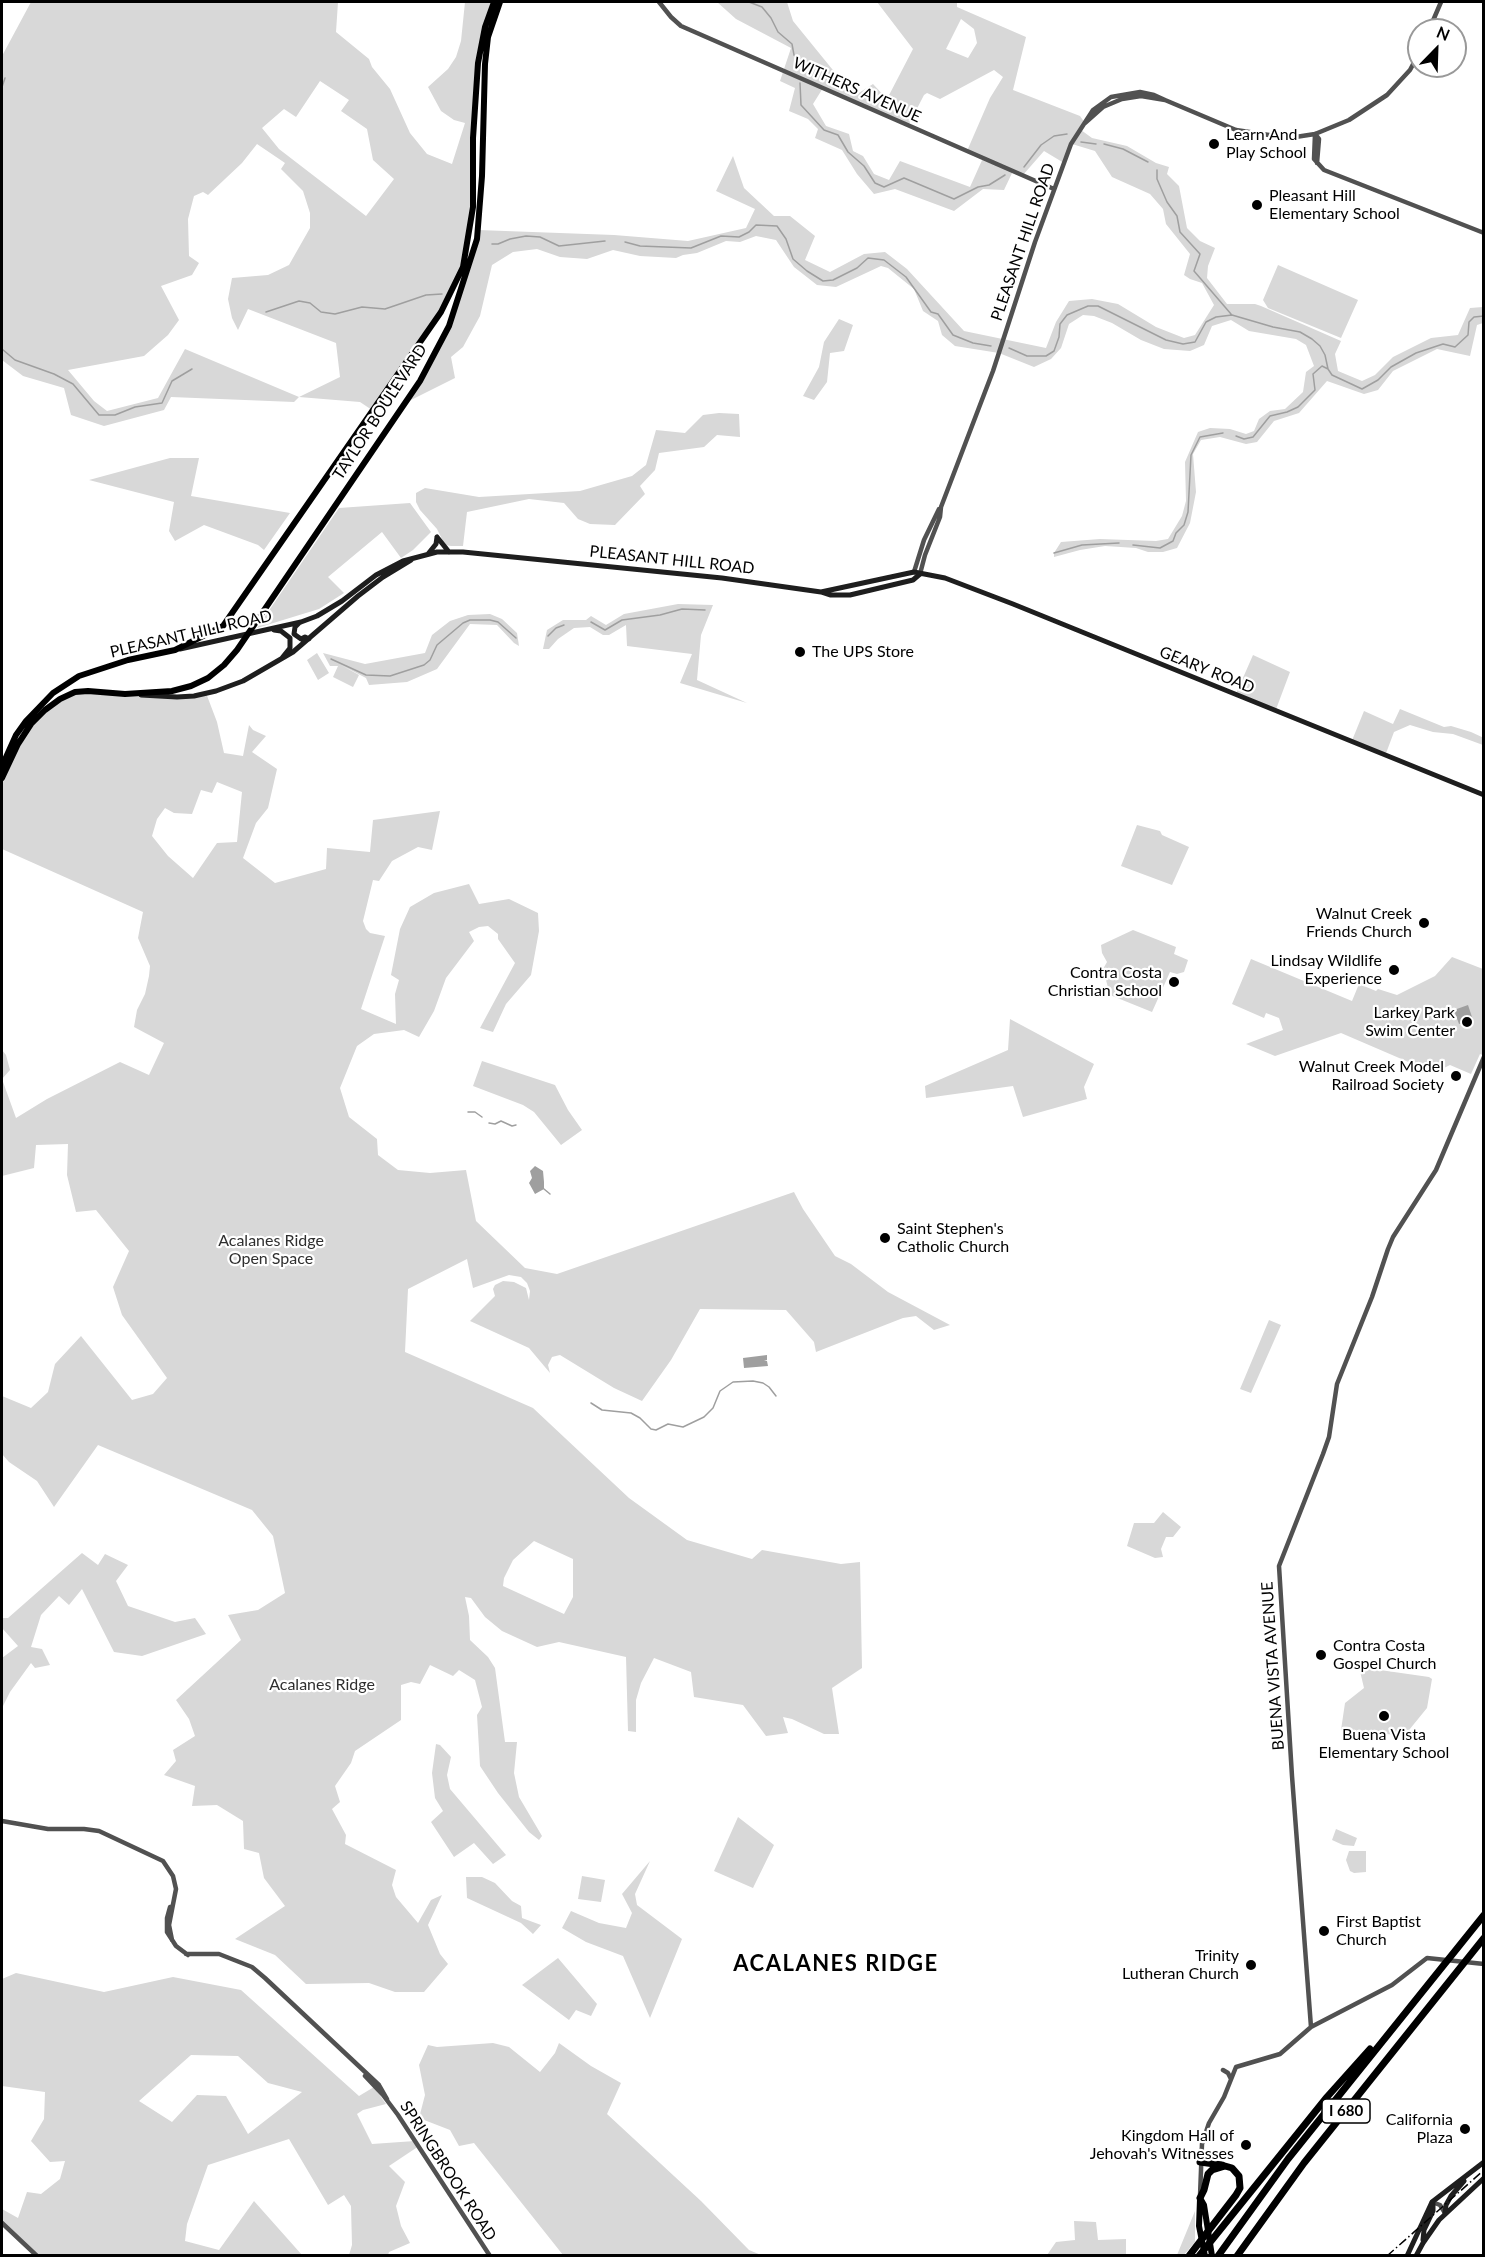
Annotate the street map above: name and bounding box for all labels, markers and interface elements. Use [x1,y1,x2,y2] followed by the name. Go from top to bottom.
[1407,18,1467,78] north arrow
[1434,22,1453,44] text: N
[790,53,924,127] street label: WITHERS AVENUE
[1226,125,1307,163] place label: Learn And Play School
[1207,137,1221,151] marker: Learn And Play School
[987,161,1059,323] street label: PLEASANT HILL ROAD
[1269,186,1400,224] place label: Pleasant Hill Elementary School
[1250,198,1264,212] marker: Pleasant Hill Elementary School
[329,341,431,483] street label: TAYLOR BOULEVARD
[589,542,755,578] street label: PLEASANT HILL ROAD
[108,606,274,662] street label: PLEASANT HILL ROAD
[812,642,914,662] place label: The UPS Store
[1157,642,1257,698] street label: GEARY ROAD
[793,645,807,659] marker: The UPS Store
[1306,904,1412,942] place label: Walnut Creek Friends Church
[1417,916,1431,930] marker: Walnut Creek Friends Church
[1271,951,1382,989] place label: Lindsay Wildlife Experience
[1048,963,1162,1001] place label: Contra Costa Christian School
[1387,963,1401,977] marker: Lindsay Wildlife Experience
[1167,975,1181,989] marker: Contra Costa Christian School
[1365,1003,1455,1041] place label: Larkey Park Swim Center
[1460,1015,1474,1029] marker: Larkey Park Swim Center
[1299,1057,1444,1095] place label: Walnut Creek Model Railroad Society
[1449,1069,1463,1083] marker: Walnut Creek Model Railroad Society
[897,1219,1009,1257] place label: Saint Stephen's Catholic Church
[218,1231,324,1269] park label: Acalanes Ridge Open Space
[878,1231,892,1245] marker: Saint Stephen's Catholic Church
[1258,1581,1288,1751] street label: BUENA VISTA AVENUE
[1333,1636,1436,1674] place label: Contra Costa Gospel Church
[1314,1648,1328,1662] marker: Contra Costa Gospel Church
[269,1675,375,1695] park label: Acalanes Ridge
[1377,1709,1391,1723] marker: Buena Vista Elementary School
[1319,1725,1449,1763] place label: Buena Vista Elementary School
[1336,1912,1421,1950] place label: First Baptist Church
[1317,1924,1331,1938] marker: First Baptist Church
[1122,1946,1239,1984] place label: Trinity Lutheran Church
[733,1951,939,1977] district label: ACALANES RIDGE
[1244,1958,1258,1972] marker: Trinity Lutheran Church
[396,2098,500,2244] street label: SPRINGBROOK ROAD
[1322,2099,1370,2123] road number: I 680
[1386,2110,1453,2148] place label: California Plaza
[1458,2122,1472,2136] marker: California Plaza
[1090,2126,1234,2164] place label: Kingdom Hall of Jehovah's Witnesses
[1239,2138,1253,2152] marker: Kingdom Hall of Jehovah's Witnesses

